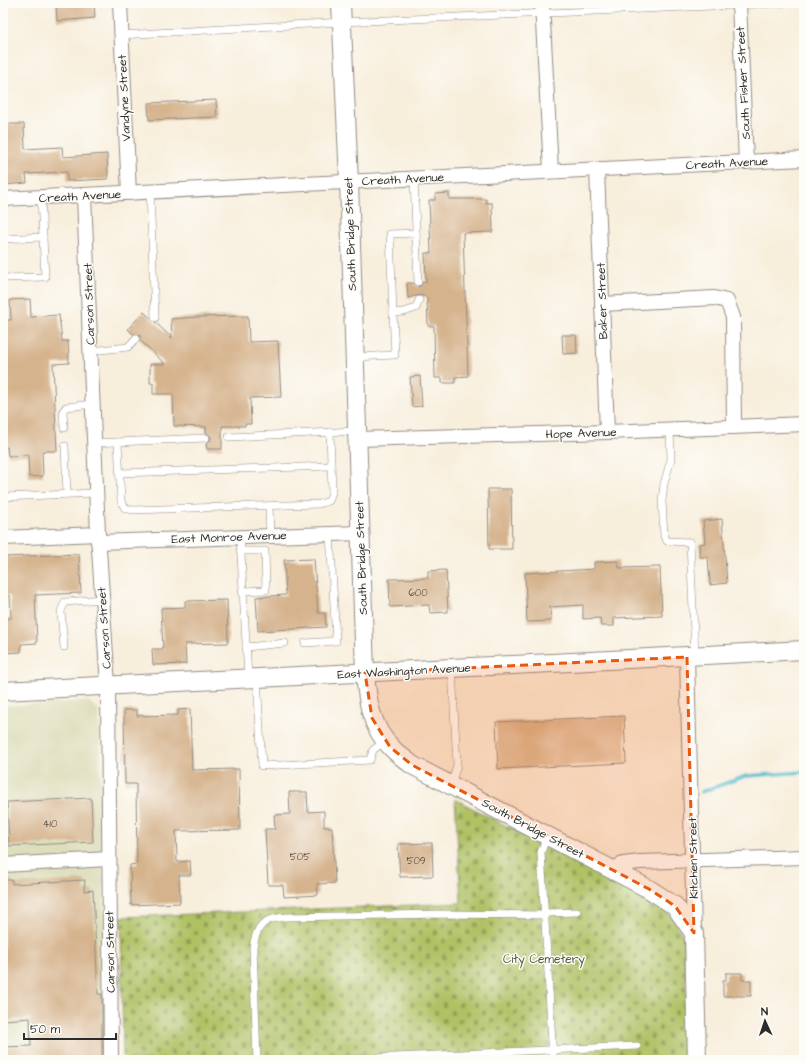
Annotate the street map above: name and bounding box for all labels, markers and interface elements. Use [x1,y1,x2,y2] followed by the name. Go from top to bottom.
[732,26,755,140] street label: South Fisher Street
[114,54,136,142] street label: Vandyne Street
[685,153,769,174] street label: Creath Avenue
[361,169,445,190] street label: Creath Avenue
[340,177,362,291] street label: South Bridge Street
[38,186,122,207] street label: Creath Avenue
[593,262,612,340] street label: Baker Street
[80,263,99,345] street label: Carson Street
[545,424,617,443] street label: Hope Avenue
[351,501,373,615] street label: South Bridge Street
[171,527,287,548] street label: East Monroe Avenue
[93,586,116,669] street label: Carson Street
[409,586,427,600] house number: 600
[337,659,472,684] street label: East Washington Avenue
[478,794,587,864] street label: South Bridge Street
[43,817,57,831] house number: 410
[684,817,703,899] street label: Kitchen Street
[290,850,310,864] house number: 505
[406,854,426,868] house number: 509
[101,911,120,993] street label: Carson Street
[503,951,585,969] park label: City Cemetery
[745,1001,785,1041] north arrow
[761,1004,768,1019] text: N
[24,1015,116,1041] scale bar
[30,1021,61,1038] text: 50 m

